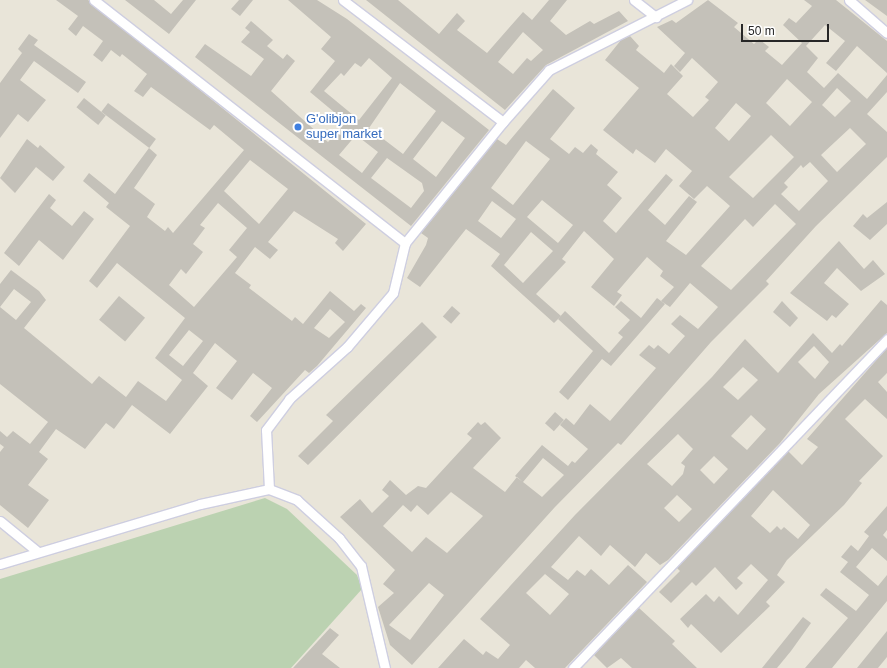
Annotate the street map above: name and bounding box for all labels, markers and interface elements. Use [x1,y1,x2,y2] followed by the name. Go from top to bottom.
[743,16,831,42] scale bar
[748,24,775,38] text: 50 m
[306,112,382,143] place label: G'olibjon super market
[293,122,303,132] marker: G'olibjon super market

